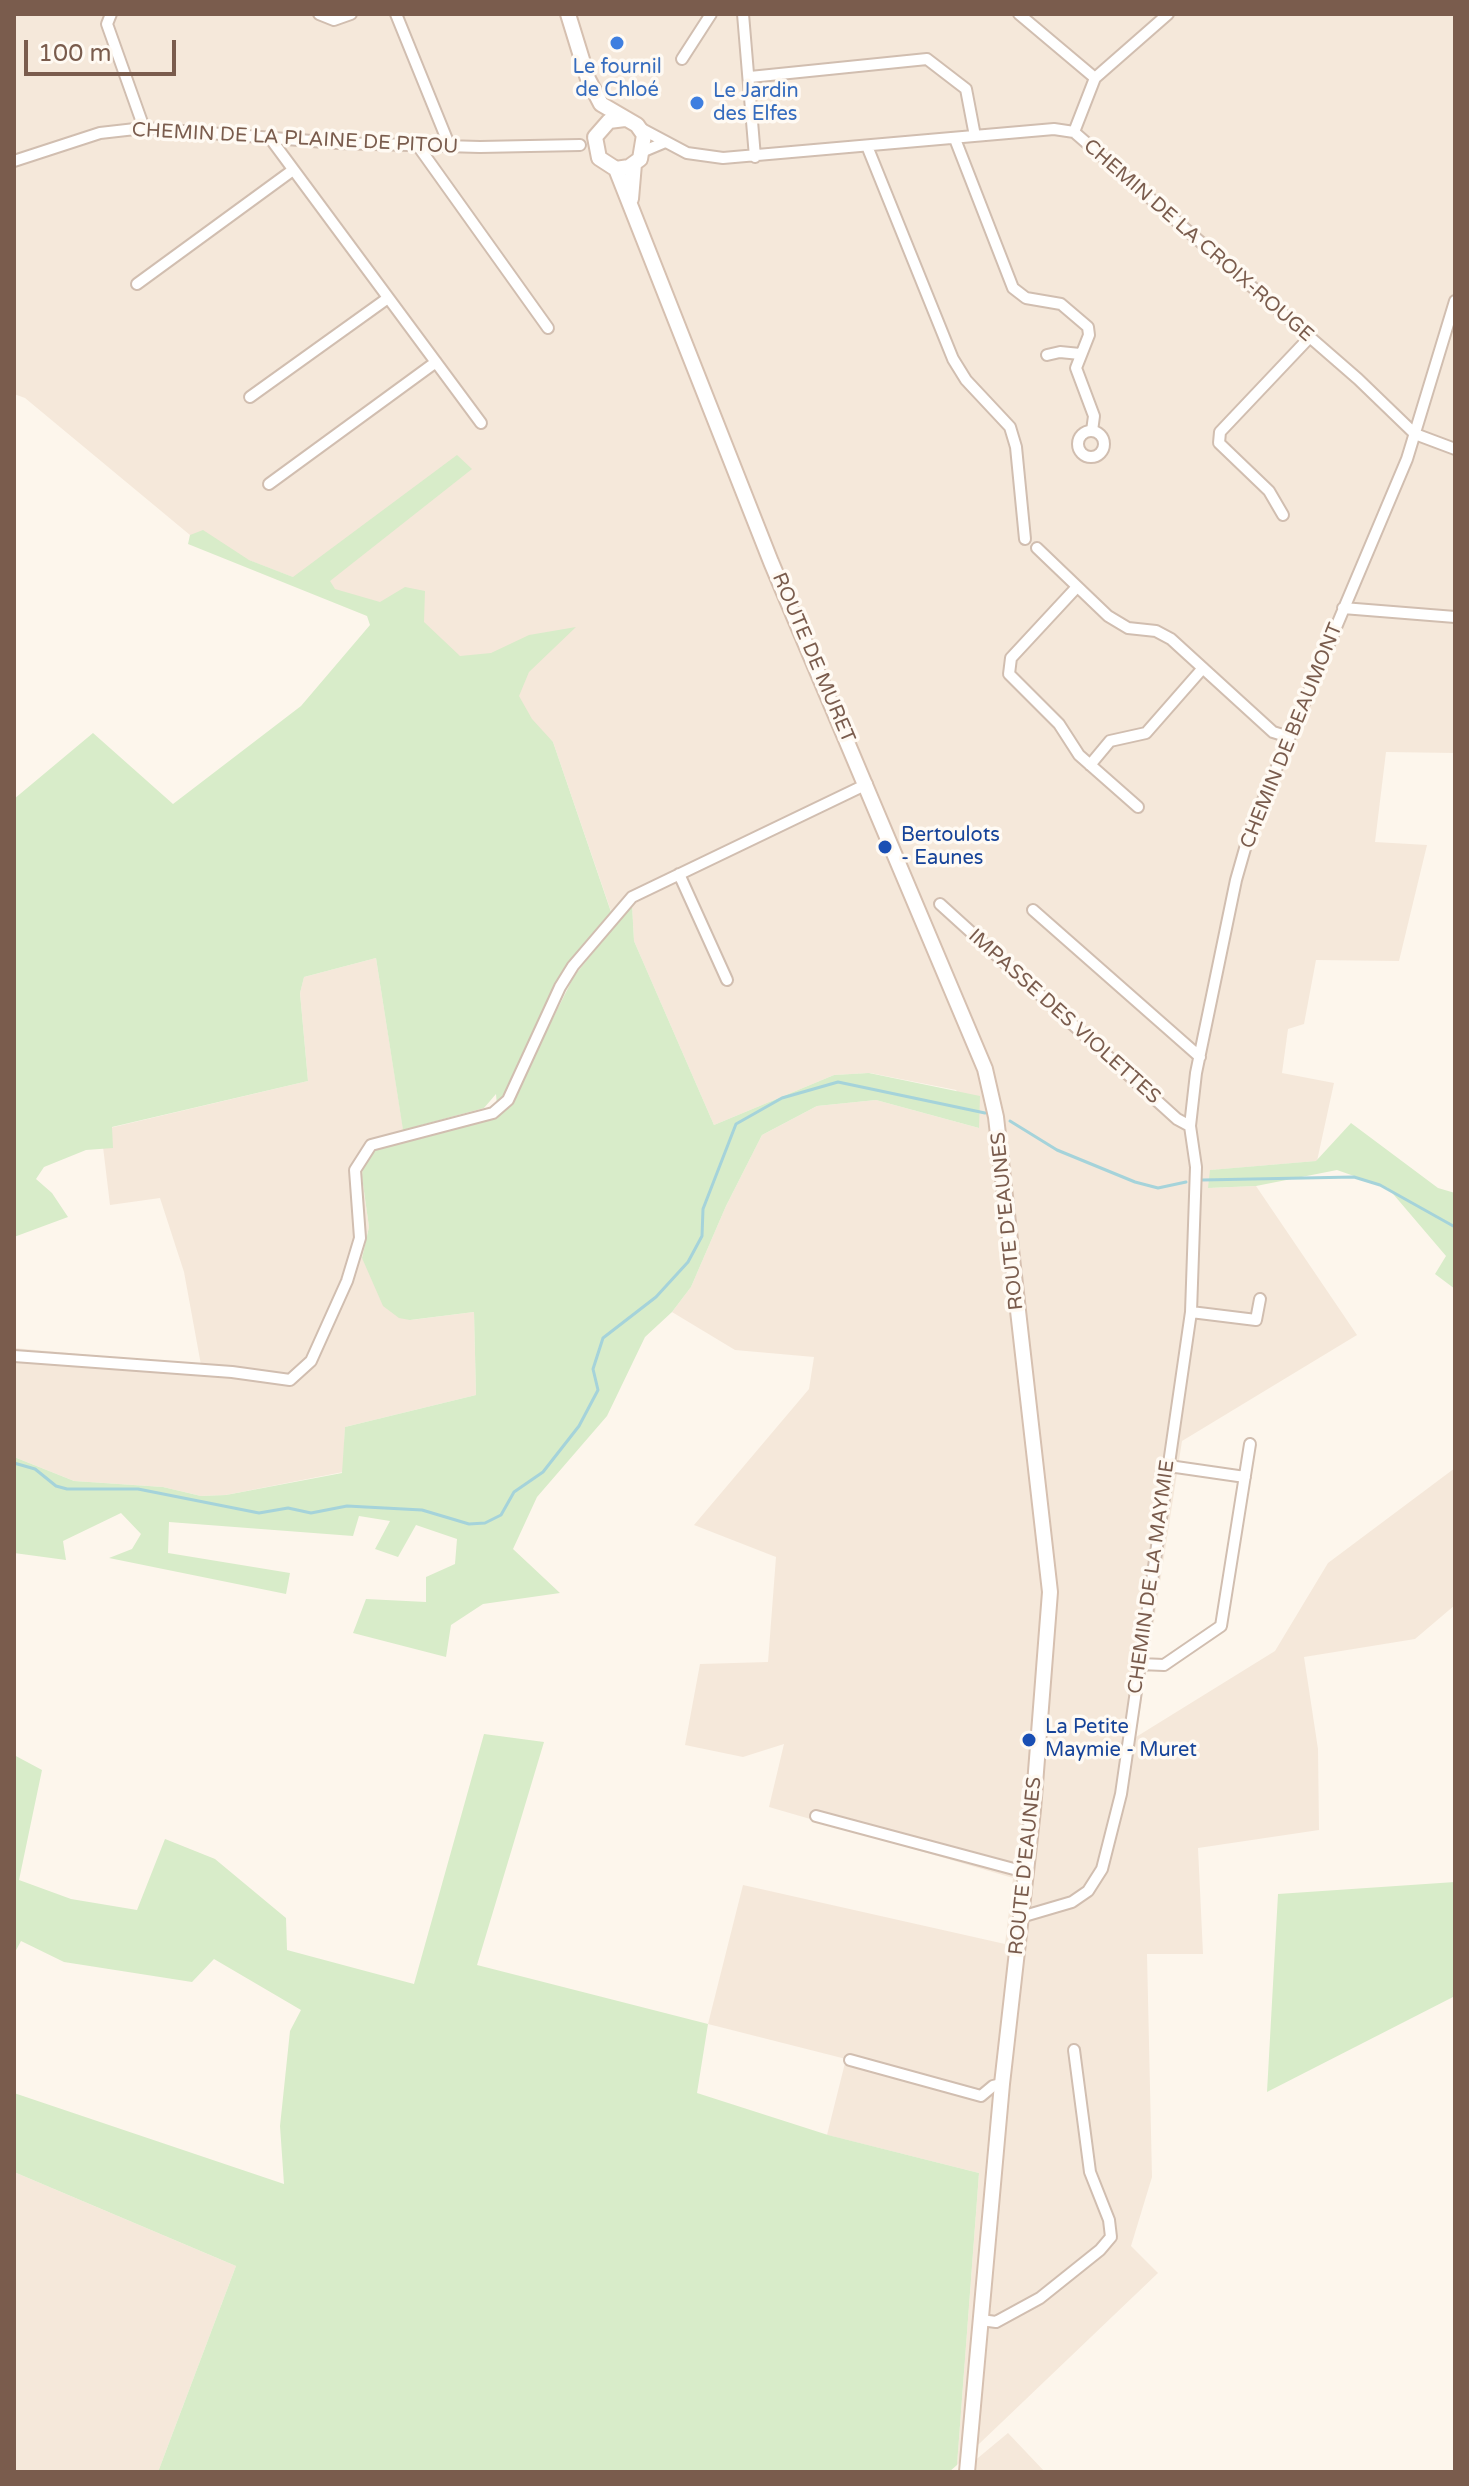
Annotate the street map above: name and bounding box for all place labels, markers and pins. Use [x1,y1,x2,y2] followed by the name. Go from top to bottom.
[608,34,626,52] marker: Le fournil de Chloé
[572,56,662,103] place label: Le fournil de Chloé
[713,80,799,127] place label: Le Jardin des Elfes
[688,94,706,112] marker: Le Jardin des Elfes
[901,824,1000,871] place label: Bertoulots - Eaunes
[876,838,894,856] marker: Bertoulots - Eaunes
[1045,1716,1197,1763] place label: La Petite Maymie - Muret
[1020,1731,1038,1749] marker: La Petite Maymie - Muret

